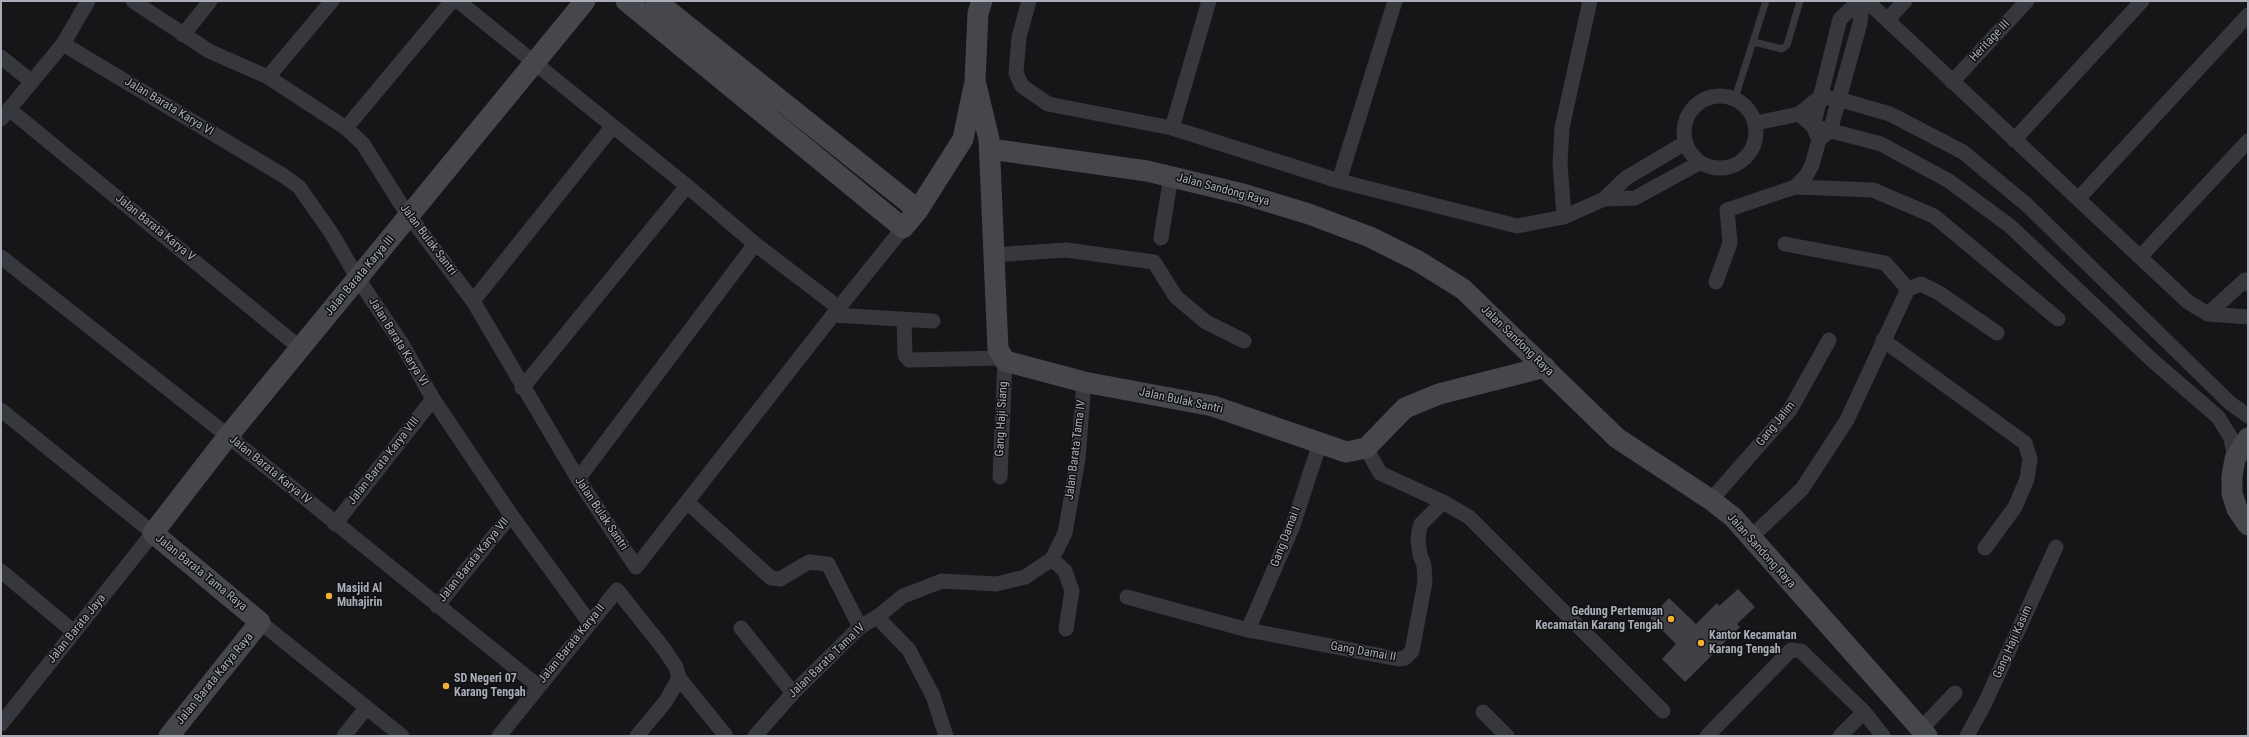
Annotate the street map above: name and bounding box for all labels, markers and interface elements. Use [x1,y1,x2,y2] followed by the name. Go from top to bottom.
[1967,17,2013,65] street label: Heritage III
[122,75,216,139] street label: Jalan Barata Karya VI
[1175,171,1271,209] street label: Jalan Sandong Raya
[112,191,198,265] street label: Jalan Barata Karya V
[397,202,459,278] street label: Jalan Bulak Santri
[322,233,398,319] street label: Jalan Barata Karya III
[365,295,431,389] street label: Jalan Barata Karya VI
[1478,303,1556,379] street label: Jalan Sandong Raya
[993,381,1011,457] street label: Gang Haji Siang
[1138,385,1224,417] street label: Jalan Bulak Santri
[1063,399,1089,501] street label: Jalan Barata Tama IV
[1754,399,1798,449] street label: Gang Jalim
[345,414,423,508] street label: Jalan Barata Karya VIII
[226,433,314,507] street label: Jalan Barata Karya IV
[571,475,631,553] street label: Jalan Bulak Santri
[1268,505,1304,569] street label: Gang Damai I
[1724,511,1798,591] street label: Jalan Sandong Raya
[436,515,512,605] street label: Jalan Barata Karya VII
[152,532,250,614] street label: Jalan Barata Tama Raya
[337,582,382,610] place label: Masjid Al Muhajirin
[324,591,334,601] marker: Masjid Al Muhajirin
[45,592,109,666] street label: Jalan Barata Jaya
[536,602,608,686] street label: Jalan Barata Karya II
[1991,603,2035,681] street label: Gang Haji Kasim
[1535,605,1663,633] place label: Gedung Pertemuan Kecamatan Karang Tengah
[1666,614,1676,624] marker: Gedung Pertemuan Kecamatan Karang Tengah
[786,621,868,701] street label: Jalan Barata Tama IV
[1709,629,1797,657] place label: Kantor Kecamatan Karang Tengah
[173,630,257,728] street label: Jalan Barata Karya Raya
[1696,638,1706,648] marker: Kantor Kecamatan Karang Tengah
[1329,639,1397,665] street label: Gang Damai II
[454,672,526,700] place label: SD Negeri 07 Karang Tengah
[441,681,451,691] marker: SD Negeri 07 Karang Tengah

